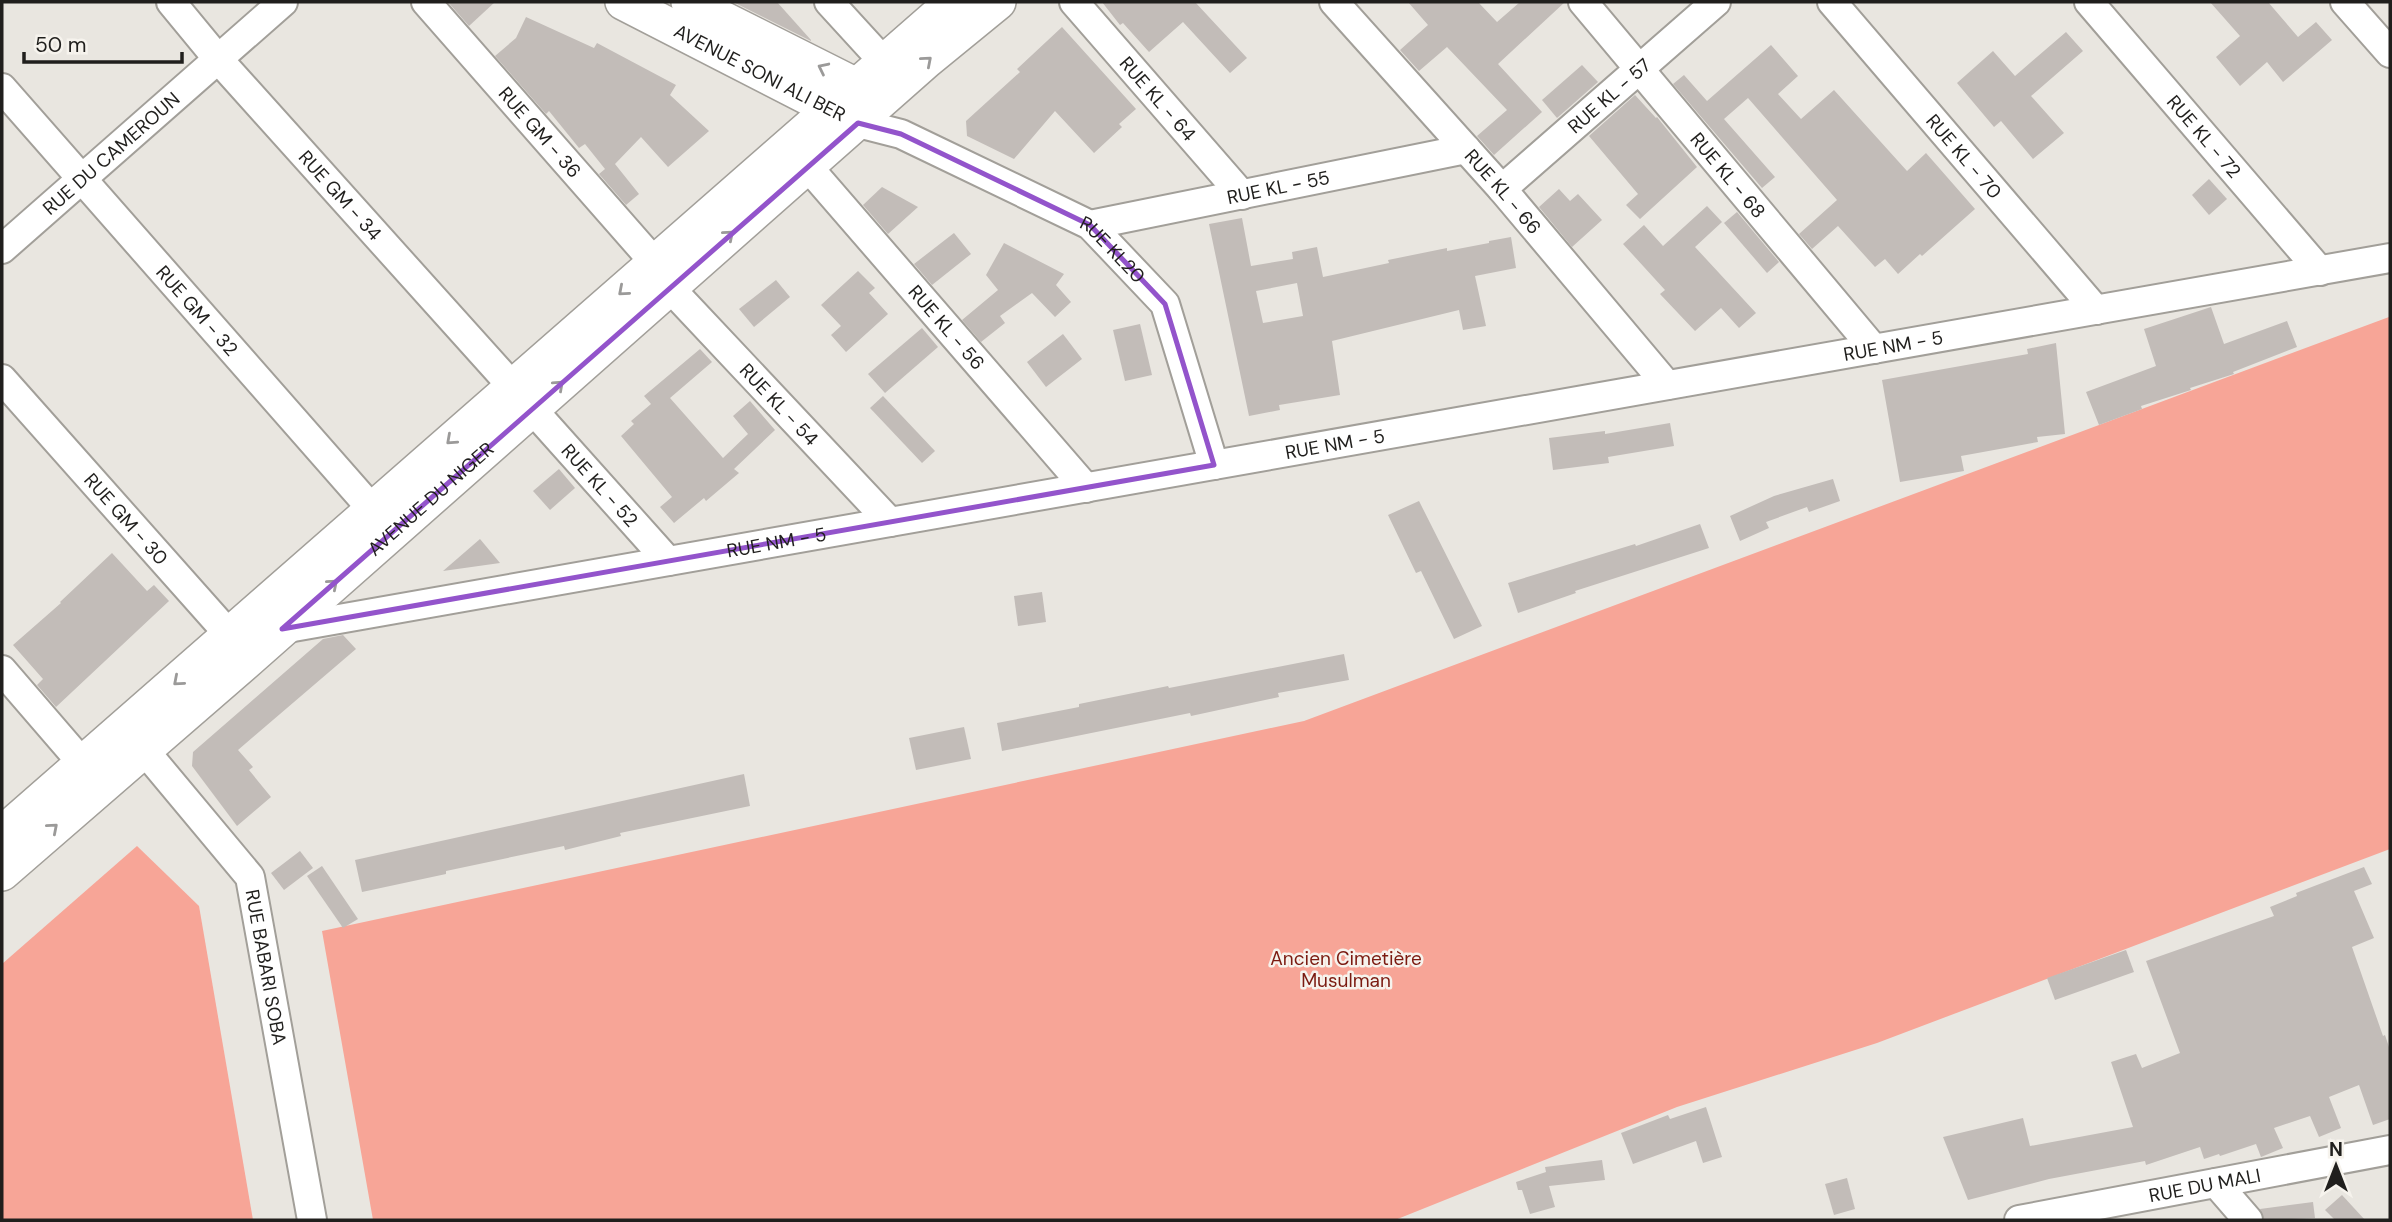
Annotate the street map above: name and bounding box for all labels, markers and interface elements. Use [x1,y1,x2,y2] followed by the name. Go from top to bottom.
[670,18,850,127] street label: AVENUE SONI ALI BER
[24,21,182,65] scale bar
[35,31,86,59] text: 50 m
[1114,51,1202,146] street label: RUE KL - 64
[1562,52,1656,139] street label: RUE KL - 57
[919,57,932,69] one-way arrow
[818,62,830,76] one-way arrow
[493,81,587,183] street label: RUE GM - 36
[37,86,185,220] street label: RUE DU CAMEROUN
[2162,90,2247,183] street label: RUE KL - 72
[1921,109,2007,204] street label: RUE KL - 70
[1685,127,1771,223] street label: RUE KL - 68
[1459,144,1547,239] street label: RUE KL - 66
[293,145,388,246] street label: RUE GM - 34
[1225,164,1332,210] street label: RUE KL - 55
[1076,210,1151,288] street label: RUE KL20
[721,231,734,243] one-way arrow
[151,260,244,361] street label: RUE GM - 32
[903,280,990,375] street label: RUE KL - 56
[618,283,631,295] one-way arrow
[1841,324,1945,366] street label: RUE NM - 5
[734,358,824,451] street label: RUE KL - 54
[551,381,564,394] one-way arrow
[1283,423,1387,465] street label: RUE NM - 5
[446,432,459,444] one-way arrow
[362,436,499,561] street label: AVENUE DU NIGER
[556,438,644,532] street label: RUE KL - 52
[79,468,174,570] street label: RUE GM - 30
[725,521,828,563] street label: RUE NM - 5
[325,580,338,592] one-way arrow
[173,673,186,685] one-way arrow
[45,824,58,836] one-way arrow
[240,887,293,1047] street label: RUE BABARI SOBA
[1270,946,1422,993] park label: Ancien Cimetière Musulman
[2301,1131,2371,1201] north arrow
[2329,1137,2343,1162] text: N
[2147,1162,2263,1208] street label: RUE DU MALI

